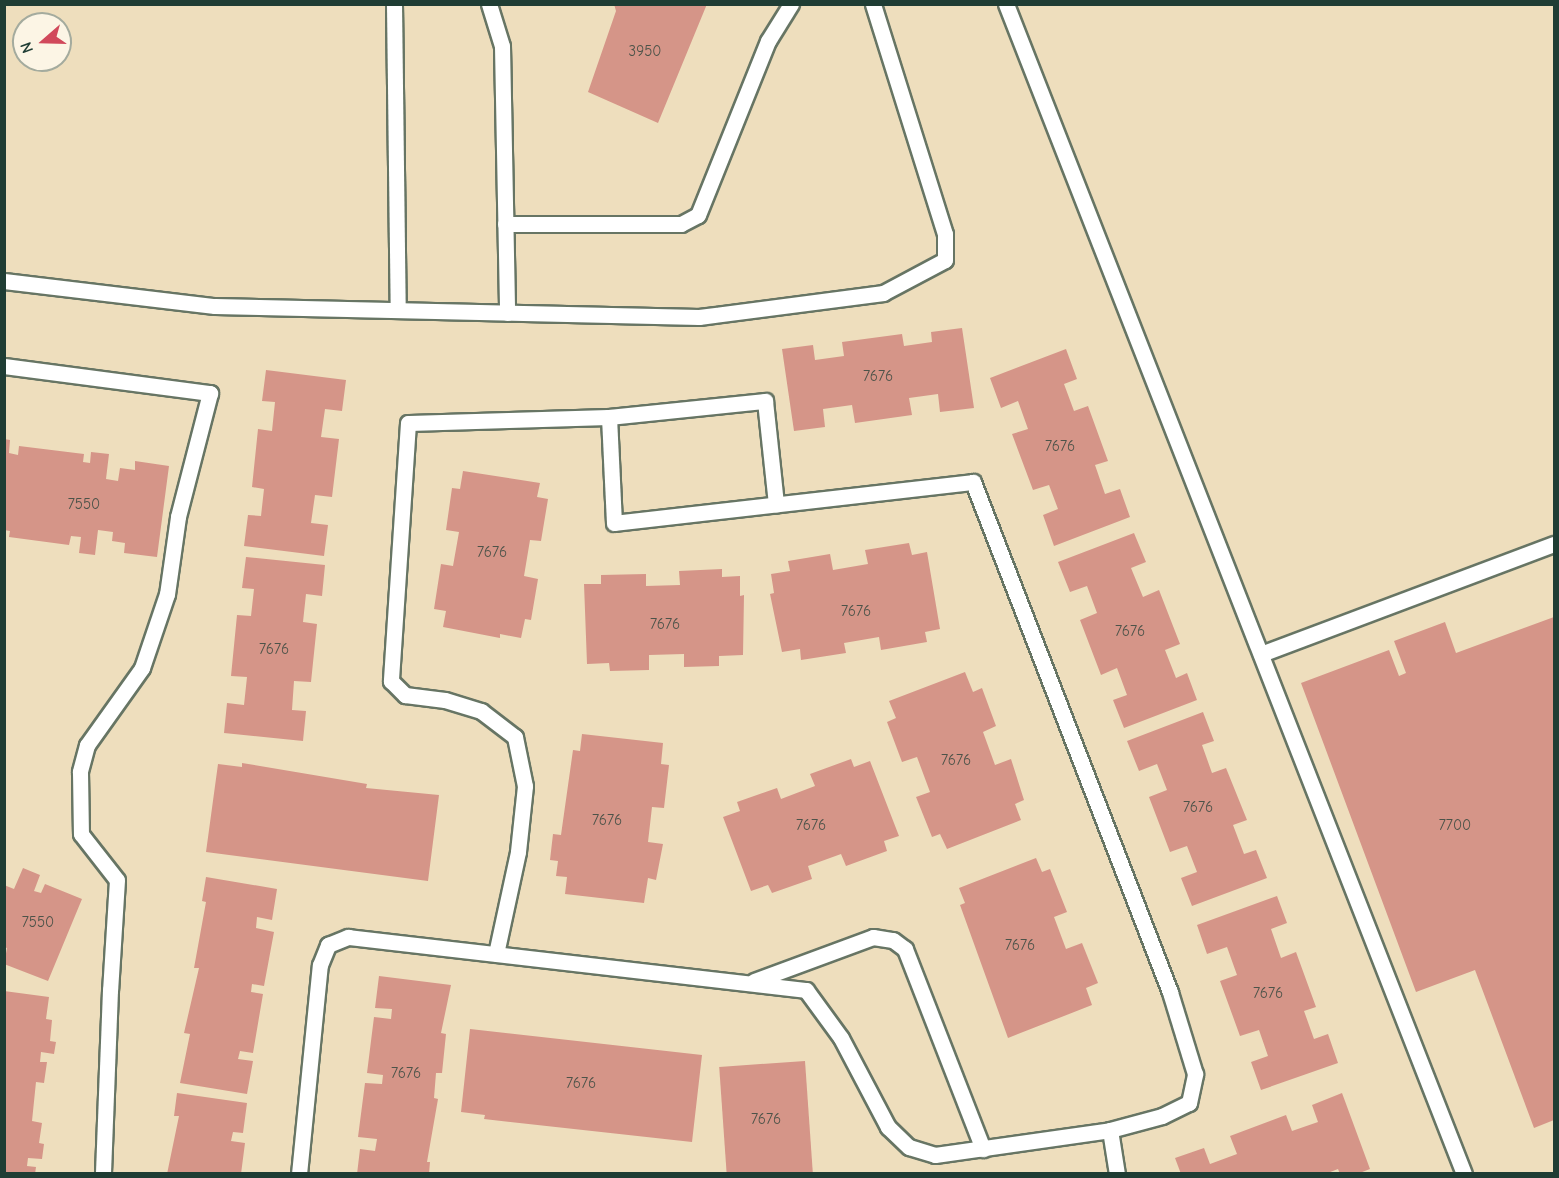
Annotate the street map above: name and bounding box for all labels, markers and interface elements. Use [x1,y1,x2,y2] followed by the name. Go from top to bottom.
[12,12,72,72] north arrow
[17,39,37,55] text: N
[629,43,661,61] house number: 3950
[863,368,893,386] house number: 7676
[1045,438,1075,456] house number: 7676
[68,496,100,514] house number: 7550
[477,544,507,562] house number: 7676
[841,603,871,621] house number: 7676
[650,616,680,634] house number: 7676
[1115,623,1145,641] house number: 7676
[259,641,289,659] house number: 7676
[941,752,971,770] house number: 7676
[1183,799,1213,817] house number: 7676
[592,812,622,830] house number: 7676
[796,817,826,835] house number: 7676
[1439,817,1471,835] house number: 7700
[22,914,54,932] house number: 7550
[1005,937,1035,955] house number: 7676
[1253,985,1283,1003] house number: 7676
[391,1065,421,1083] house number: 7676
[566,1075,596,1093] house number: 7676
[751,1111,781,1129] house number: 7676

